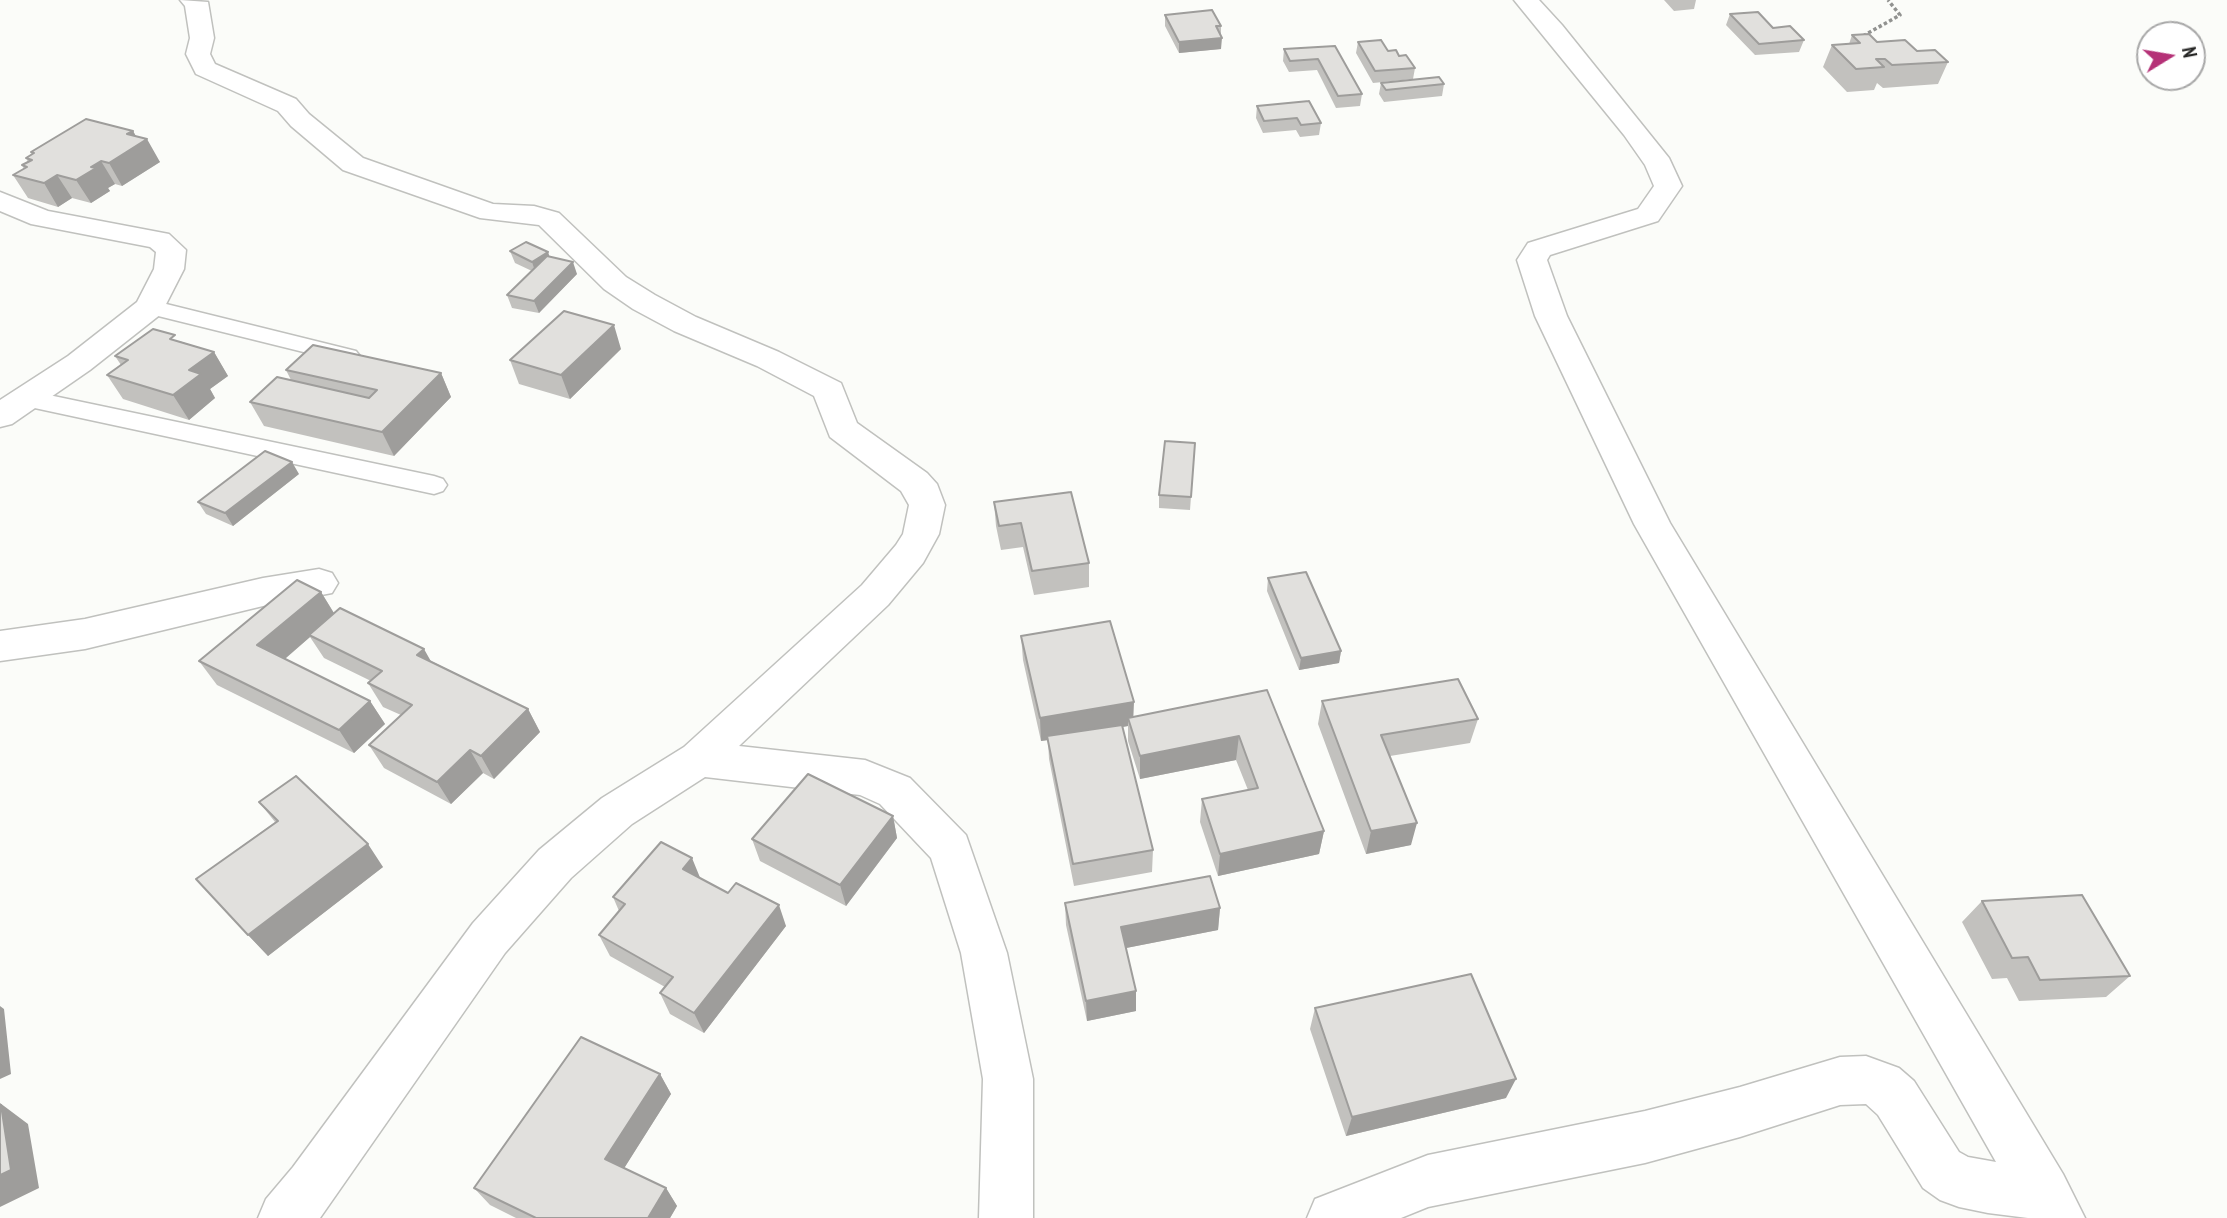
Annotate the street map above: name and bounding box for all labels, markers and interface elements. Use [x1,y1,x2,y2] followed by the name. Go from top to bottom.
[2136,21,2206,91] north arrow
[2177,45,2202,60] text: N

